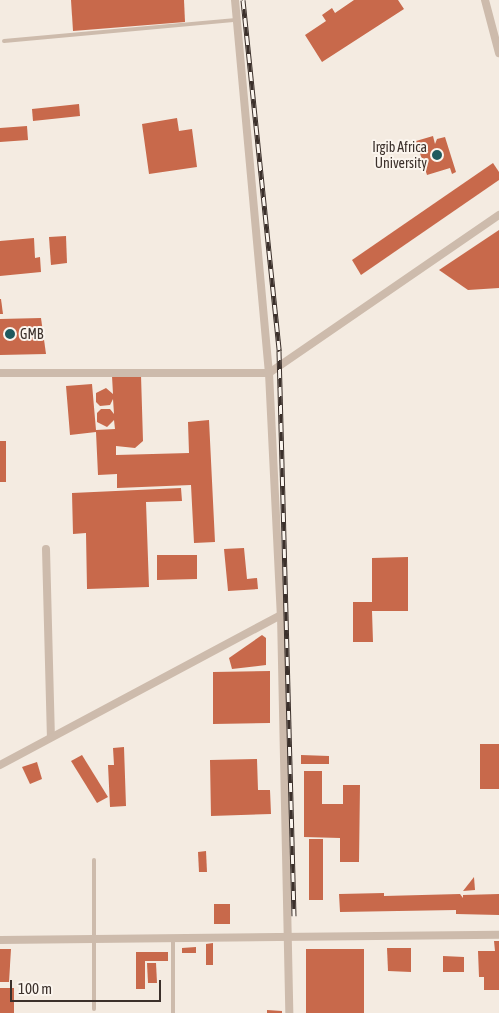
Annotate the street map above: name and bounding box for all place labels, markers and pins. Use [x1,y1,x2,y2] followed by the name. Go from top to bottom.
[372,139,427,172] place label: Irgib Africa University
[431,149,443,161] marker: Irgib Africa University
[20,326,43,342] place label: GMB
[4,328,16,340] marker: GMB

